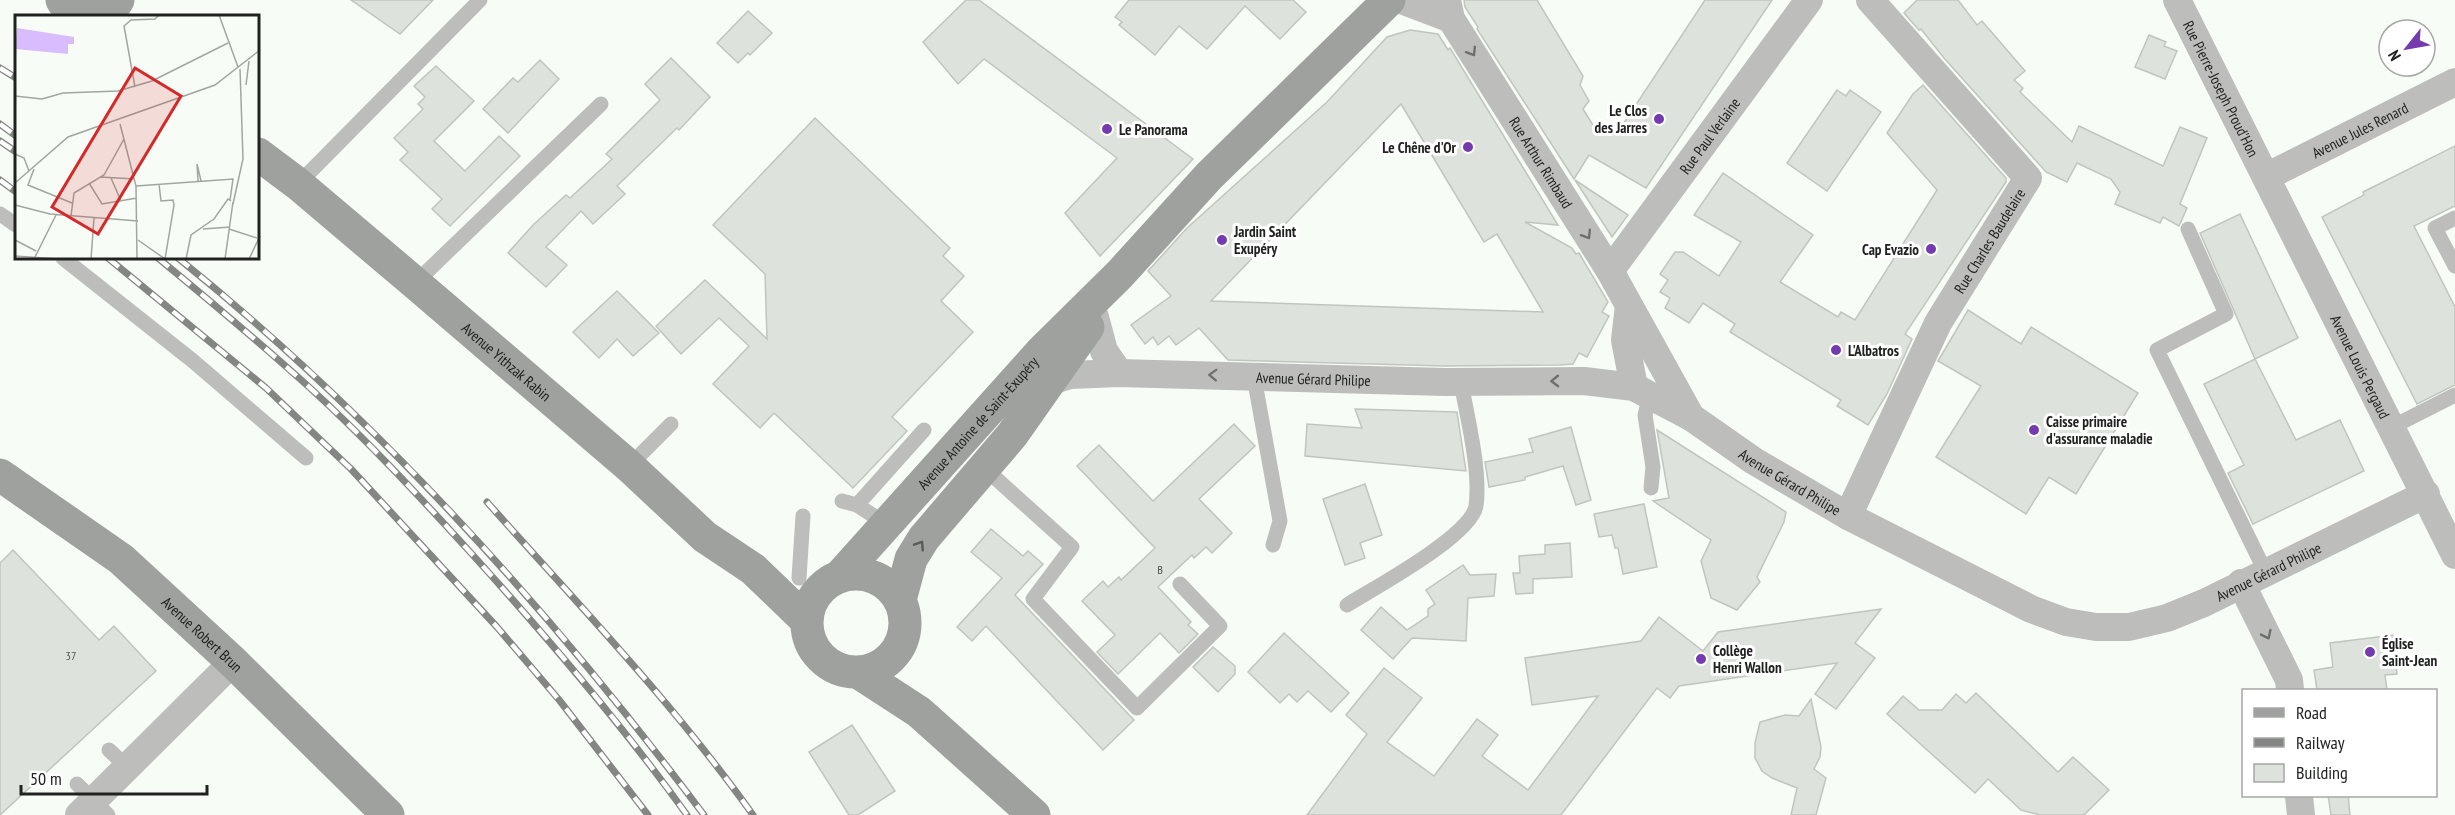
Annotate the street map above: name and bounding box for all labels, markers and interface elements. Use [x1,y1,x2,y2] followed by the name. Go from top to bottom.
[15,15,260,260] inset map
[2179,17,2263,160] street label: Rue Pierre-Joseph Proud'Hon
[2377,18,2437,78] north arrow
[1465,45,1476,56] one-way arrow
[2383,47,2405,65] text: N
[1675,94,1744,178] street label: Rue Paul Verlaine
[2308,98,2411,162] street label: Avenue Jules Renard
[1595,101,1647,137] place label: Le Clos des Jarres
[1652,112,1666,126] marker: Le Clos des Jarres
[1506,113,1577,212] street label: Rue Arthur Rimbaud
[1119,120,1188,139] place label: Le Panorama
[1100,122,1114,136] marker: Le Panorama
[1382,138,1457,157] place label: Le Chêne d'Or
[1461,140,1475,154] marker: Le Chêne d'Or
[1949,185,2029,297] street label: Rue Charles Baudelaire
[1233,222,1297,258] place label: Jardin Saint Exupéry
[1580,229,1592,239] one-way arrow
[1215,233,1229,247] marker: Jardin Saint Exupéry
[1862,240,1919,259] place label: Cap Evazio
[1924,242,1938,256] marker: Cap Evazio
[2327,312,2395,422] street label: Avenue Louis Pergaud
[458,318,555,405] street label: Avenue Yithzak Rabin
[1848,341,1899,360] place label: L'Albatros
[1829,343,1843,357] marker: L'Albatros
[913,352,1042,493] street label: Avenue Antoine de Saint-Exupéry
[1256,367,1371,389] street label: Avenue Gérard Philipe
[1209,369,1218,382] one-way arrow
[1550,375,1559,387] one-way arrow
[2046,412,2153,448] place label: Caisse primaire d'assurance maladie
[2027,423,2041,437] marker: Caisse primaire d'assurance maladie
[1736,444,1844,519] street label: Avenue Gérard Philipe
[2213,538,2324,605] street label: Avenue Gérard Philipe
[912,541,923,552] one-way arrow
[1157,562,1163,577] house number: B
[158,592,247,676] street label: Avenue Robert Brun
[2259,629,2271,640] one-way arrow
[2382,634,2438,670] place label: Église Saint-Jean
[1713,641,1782,677] place label: Collège Henri Wallon
[2363,645,2377,659] marker: Église Saint-Jean
[66,648,76,663] house number: 37
[1694,652,1708,666] marker: Collège Henri Wallon
[2242,689,2437,797] legend
[2296,701,2327,724] text: Road
[2296,731,2345,754] text: Railway
[21,758,207,796] scale bar
[2296,761,2348,784] text: Building
[30,767,62,790] text: 50 m

